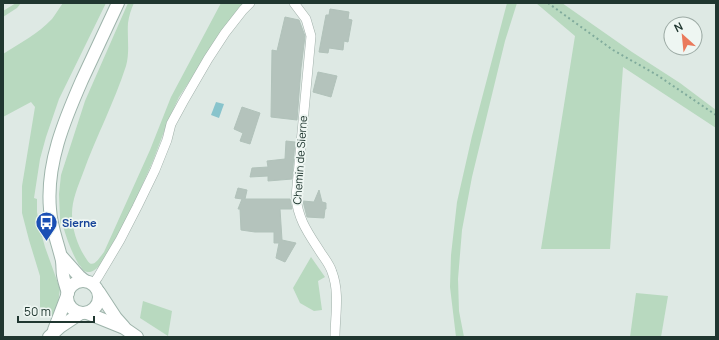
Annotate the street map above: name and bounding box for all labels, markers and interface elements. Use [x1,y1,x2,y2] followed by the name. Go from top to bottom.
[663,16,703,56] north arrow
[671,18,685,35] text: N
[289,114,310,205] street label: Chemin de Sierne
[33,210,59,243] bus stop icon: Sierne
[62,215,97,230] place label: Sierne
[18,298,94,324] scale bar
[24,303,51,320] text: 50 m

